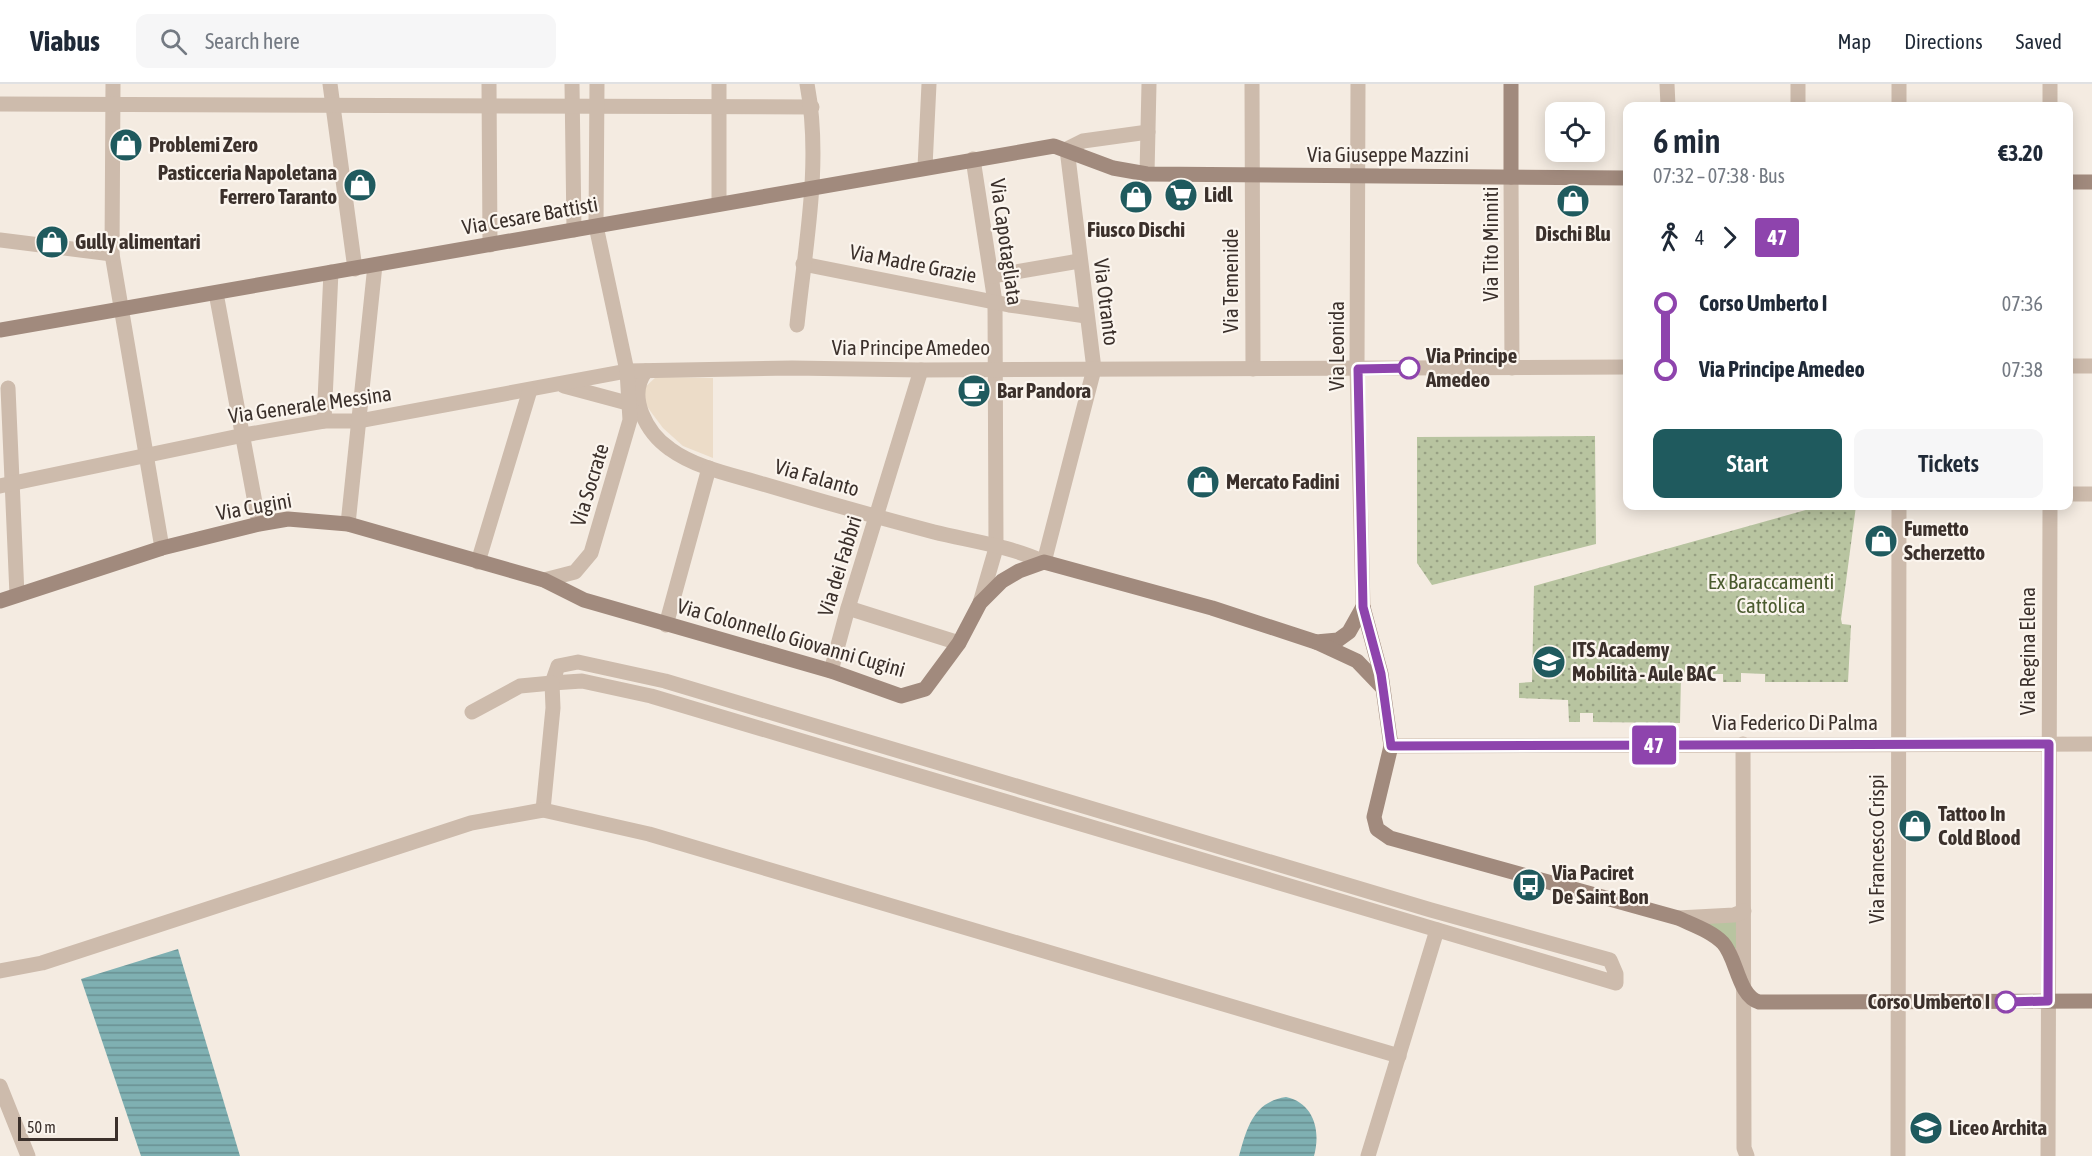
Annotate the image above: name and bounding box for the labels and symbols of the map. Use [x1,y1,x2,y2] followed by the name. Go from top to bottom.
[108,127,144,163] shop icon: Problemi Zero
[149,132,258,156] place label: Problemi Zero
[1307,142,1469,166] street label: Via Giuseppe Mazzini
[158,160,337,208] place label: Pasticceria Napoletana Ferrero Taranto
[342,167,378,203] shop icon: Pasticceria Napoletana Ferrero Taranto
[986,177,1028,307] street label: Via Capotagliata
[1163,177,1199,213] supermarket icon: Lidl
[1118,179,1154,215] shop icon: Fiusco Dischi
[1204,182,1233,206] place label: Lidl
[1555,183,1591,219] shop icon: Dischi Blu
[1478,187,1502,301] street label: Via Tito Minniti
[460,191,600,239] street label: Via Cesare Battisti
[1087,217,1185,241] place label: Fiusco Dischi
[1535,221,1611,245] place label: Dischi Blu
[34,224,70,260] shop icon: Gully alimentari
[75,229,201,253] place label: Gully alimentari
[1218,229,1242,333] street label: Via Temenide
[848,239,979,287] street label: Via Madre Grazie
[1090,257,1124,347] street label: Via Otranto
[1324,301,1348,391] street label: Via Leonida
[832,335,990,359] street label: Via Principe Amedeo
[1425,343,1517,391] place label: Via Principe Amedeo
[1398,357,1420,379] marker: Via Principe Amedeo
[956,373,992,409] cafe icon: Bar Pandora
[997,378,1091,402] place label: Bar Pandora
[227,381,393,427] street label: Via Generale Messina
[565,440,613,529] street label: Via Socrate
[772,454,862,501] street label: Via Falanto
[1185,464,1221,500] shop icon: Mercato Fadini
[1226,469,1340,493] place label: Mercato Fadini
[214,488,293,524] street label: Via Cugini
[812,513,866,619] street label: Via dei Fabbri
[1904,516,1985,564] place label: Fumetto Scherzetto
[1863,523,1899,559] shop icon: Fumetto Scherzetto
[1708,569,1834,617] park label: Ex Baraccamenti Cattolica
[2015,587,2039,715] street label: Via Regina Elena
[674,593,908,681] street label: Via Colonnello Giovanni Cugini
[1572,637,1716,685] place label: ITS Academy Mobilità - Aule BAC
[1531,644,1567,680] school or university icon: ITS Academy Mobilità - Aule BAC
[1712,710,1878,734] street label: Via Federico Di Palma
[1627,726,1681,764] line badge: 47
[1864,774,1888,924] street label: Via Francesco Crispi
[1938,801,2021,849] place label: Tattoo In Cold Blood
[1897,808,1933,844] shop icon: Tattoo In Cold Blood
[1551,860,1649,908] place label: Via Paciret De Saint Bon
[1511,867,1547,903] bus stop icon: Via Paciret De Saint Bon
[1867,989,1990,1013] place label: Corso Umberto I
[1995,991,2017,1013] marker: Corso Umberto I
[1908,1110,1944,1146] school or university icon: Liceo Archita
[18,1114,118,1142] scale bar
[1949,1115,2047,1139] place label: Liceo Archita

